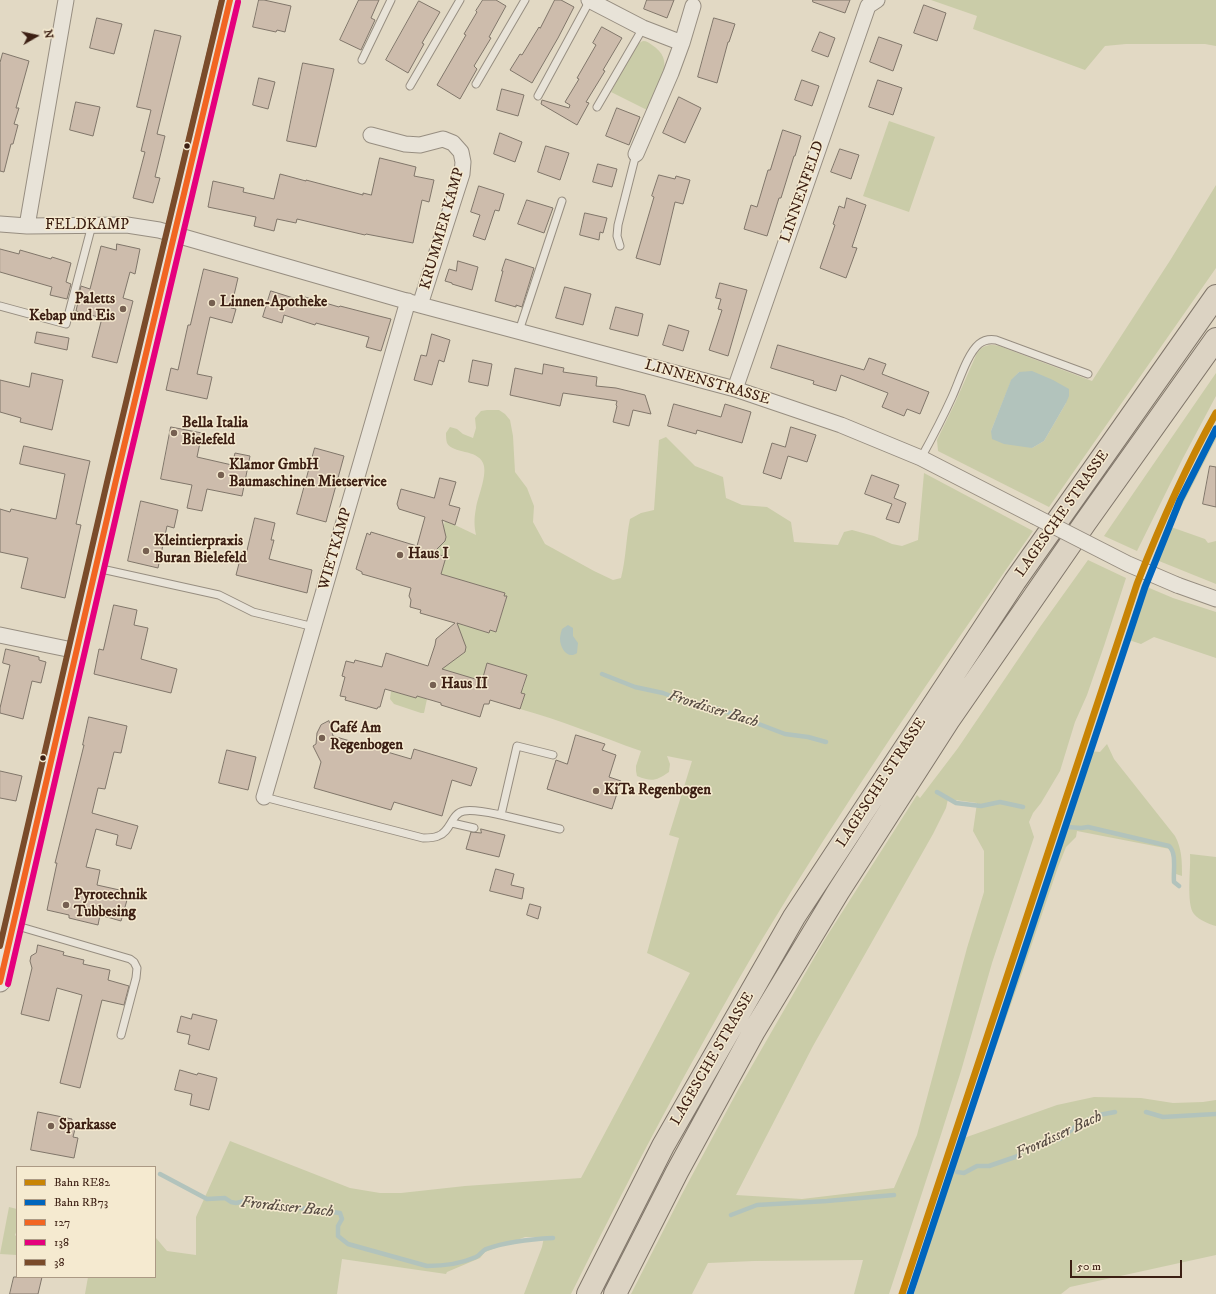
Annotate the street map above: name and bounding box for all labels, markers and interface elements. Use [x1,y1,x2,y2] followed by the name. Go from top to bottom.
[16,16,56,56] north arrow
[40,29,55,40] text: N
[777,139,829,245] street label: LINNENFELD
[182,141,192,151] unlabelled marker
[417,166,469,292] street label: KRUMMER KAMP
[45,217,129,235] street label: FELDKAMP
[29,291,115,326] place label: Paletts Kebap und Eis
[220,294,327,312] place label: Linnen-Apotheke
[207,298,217,308] marker: Linnen-Apotheke
[118,304,128,314] marker: Paletts Kebap und Eis
[642,356,772,410] street label: LINNENSTRASSE
[182,415,248,450] place label: Bella Italia Bielefeld
[169,428,179,438] marker: Bella Italia Bielefeld
[1012,447,1114,581] street label: LAGESCHE STRASSE
[229,457,387,492] place label: Klamor GmbH Baumaschinen Mietservice
[216,470,226,480] marker: Klamor GmbH Baumaschinen Mietservice
[316,506,356,592] street label: WIETKAMP
[154,533,247,568] place label: Kleintierpraxis Buran Bielefeld
[141,546,151,556] marker: Kleintierpraxis Buran Bielefeld
[408,546,449,564] place label: Haus I
[395,550,405,560] marker: Haus I
[441,676,488,694] place label: Haus II
[428,680,438,690] marker: Haus II
[666,687,760,733] water label: Frordisser Bach
[833,715,931,851] street label: LAGESCHE STRASSE
[330,720,403,755] place label: Café Am Regenbogen
[317,733,327,743] marker: Café Am Regenbogen
[38,753,48,763] unlabelled marker
[604,782,711,800] place label: KiTa Regenbogen
[591,786,601,796] marker: KiTa Regenbogen
[74,887,147,922] place label: Pyrotechnik Tubbesing
[61,900,71,910] marker: Pyrotechnik Tubbesing
[667,989,759,1129] street label: LAGESCHE STRASSE
[1013,1108,1105,1164] water label: Frordisser Bach
[59,1117,116,1135] place label: Sparkasse
[46,1121,56,1131] marker: Sparkasse
[16,1166,156,1278] legend
[54,1175,110,1190] text: Bahn RE82
[240,1194,334,1222] water label: Frordisser Bach
[54,1195,108,1210] text: Bahn RB73
[54,1215,70,1230] text: 127
[54,1235,69,1250] text: 138
[1072,1252,1184,1278] scale bar
[54,1255,64,1270] text: 38
[1077,1259,1101,1274] text: 50 m

